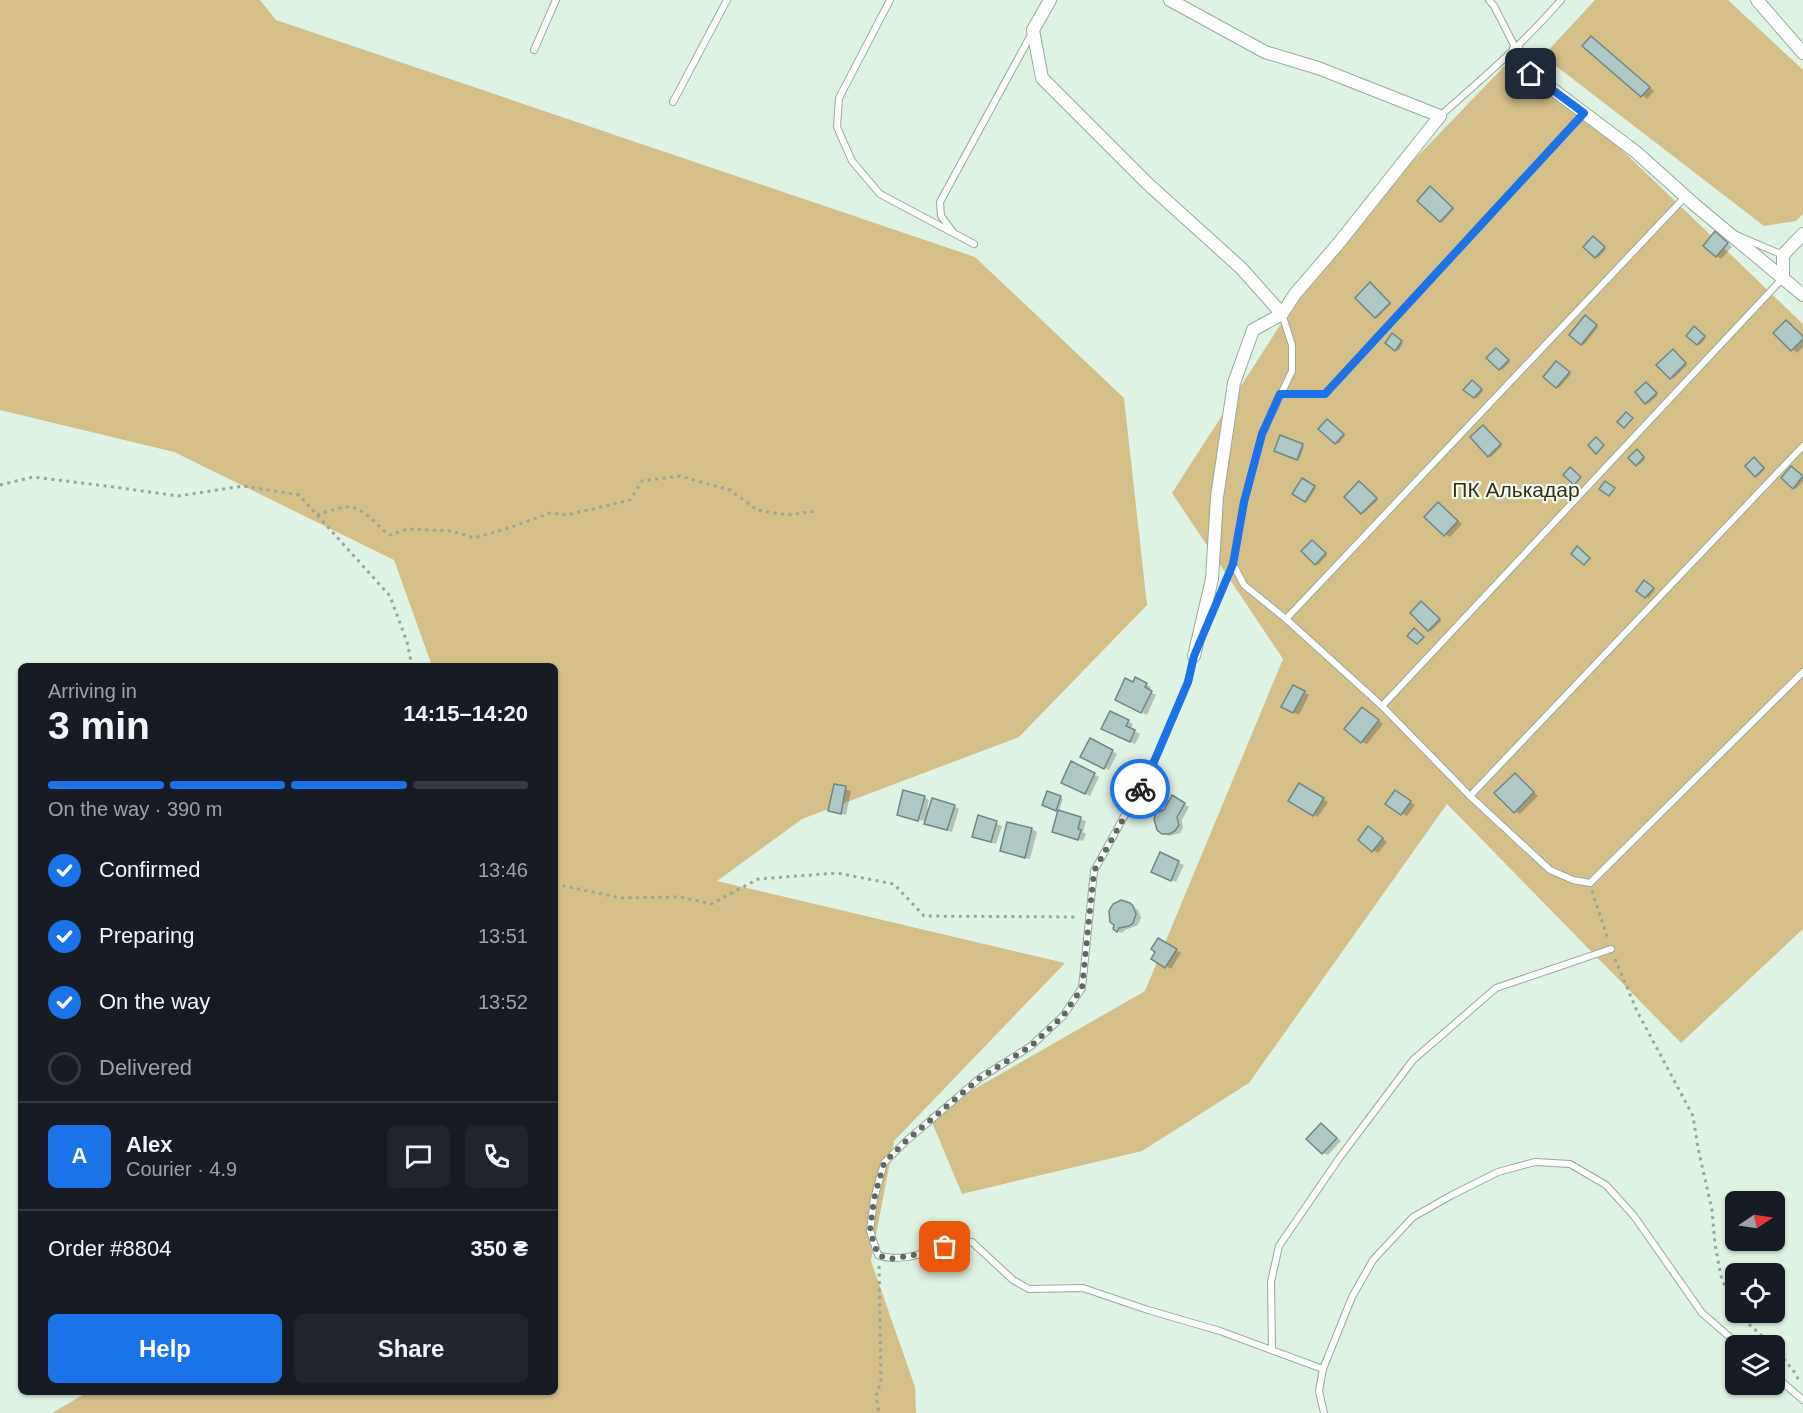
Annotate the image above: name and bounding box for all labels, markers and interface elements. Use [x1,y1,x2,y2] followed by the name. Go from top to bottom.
[1505,48,1556,99] pin
[1514,57,1547,90] icon: home
[1452,478,1580,501] park label: ПК Алькадар
[48,680,137,702] text: Arriving in
[403,701,528,726] text: 14:15–14:20
[48,704,150,747] text: 3 min
[1110,759,1170,819] courier
[1124,773,1157,806] icon: bike
[48,798,223,820] text: On the way · 390 m
[48,854,81,887] icon: check
[99,857,200,882] text: Confirmed
[478,859,528,881] text: 13:46
[48,920,81,953] icon: check
[99,923,194,948] text: Preparing
[478,925,528,947] text: 13:51
[48,986,81,1019] icon: check
[99,989,210,1014] text: On the way
[478,991,528,1013] text: 13:52
[99,1055,192,1080] text: Delivered
[387,1125,450,1188] button: chat
[465,1125,528,1188] button: phone
[126,1132,172,1157] text: Alex
[72,1143,87,1168] text: A
[126,1158,237,1180] text: Courier · 4.9
[1725,1191,1785,1251] north arrow
[1725,1191,1785,1395] map controls
[919,1221,970,1272] pin
[928,1230,961,1263] icon: bag
[48,1236,172,1261] text: Order #8804
[471,1236,528,1261] text: 350 ₴
[1725,1263,1785,1323] button: locate
[48,1314,282,1383] button: Help
[294,1314,528,1383] button: Share
[1725,1335,1785,1395] button: layers

